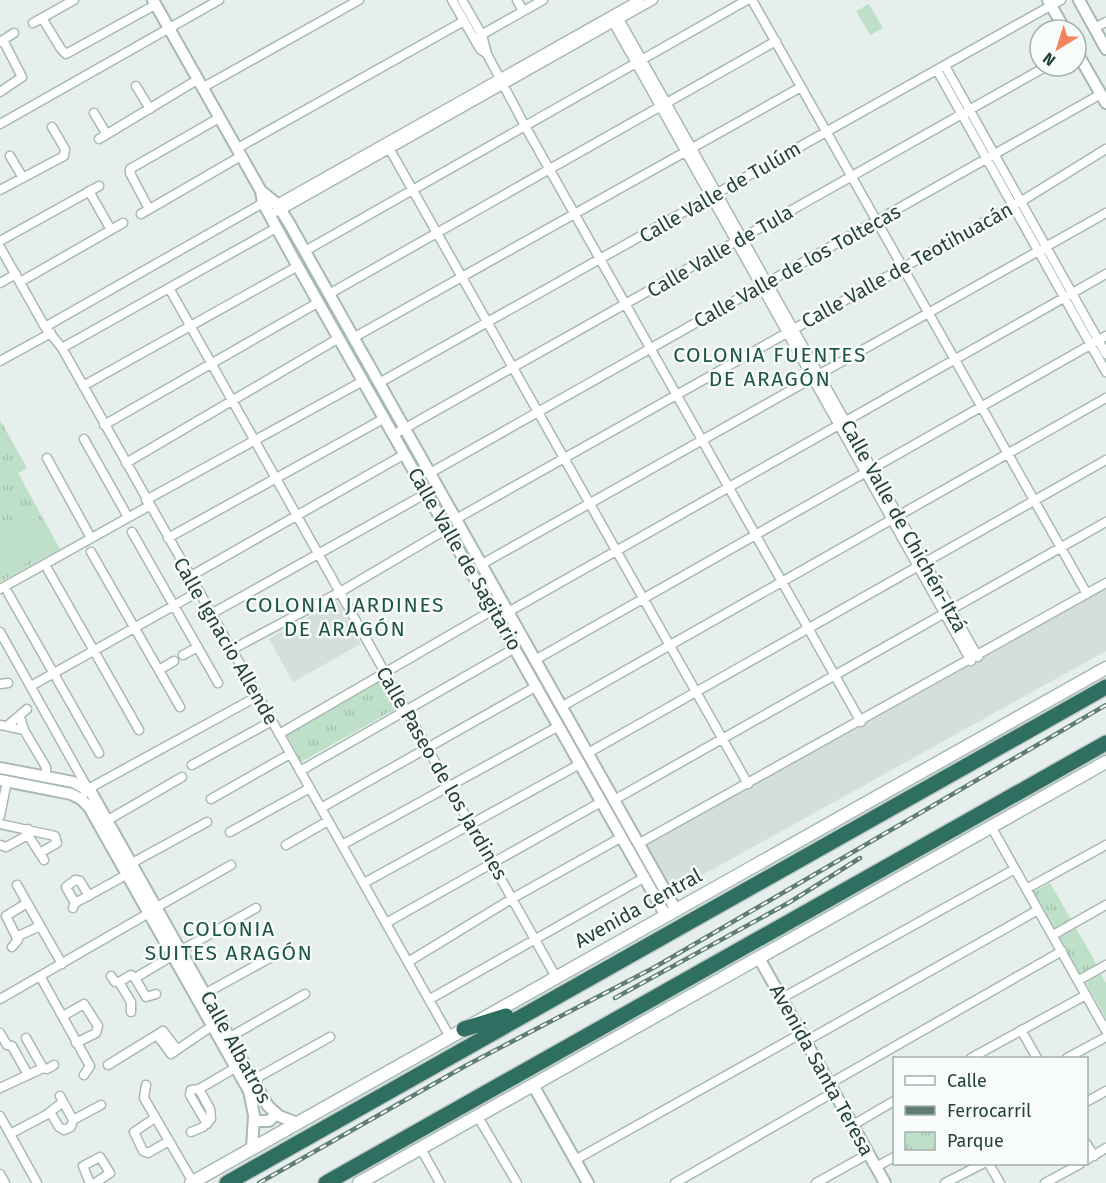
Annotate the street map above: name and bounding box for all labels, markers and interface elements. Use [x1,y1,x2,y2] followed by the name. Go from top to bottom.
[1028,18,1088,78] north arrow
[1039,49,1059,70] text: N
[635,136,805,248] street label: Calle Valle de Tulúm
[797,197,1017,333] street label: Calle Valle de Teotihuacán
[689,199,905,333] street label: Calle Valle de los Toltecas
[643,200,797,302] street label: Calle Valle de Tula
[673,342,867,392] district label: COLONIA FUENTES DE ARAGÓN
[836,416,972,636] street label: Calle Valle de Chichén-Itzá
[403,463,527,655] street label: Calle Valle de Sagitario
[168,553,284,729] street label: Calle Ignacio Allende
[245,592,445,642] district label: COLONIA JARDINES DE ARAGÓN
[371,662,513,884] street label: Calle Paseo de los Jardines
[570,863,706,953] street label: Avenida Central
[145,916,313,966] district label: COLONIA SUITES ARAGÓN
[765,980,879,1160] street label: Avenida Santa Teresa
[195,987,277,1107] street label: Calle Albatros
[893,1057,1088,1165] legend
[947,1070,987,1092] text: Calle
[947,1100,1031,1122] text: Ferrocarril
[947,1130,1004,1152] text: Parque

